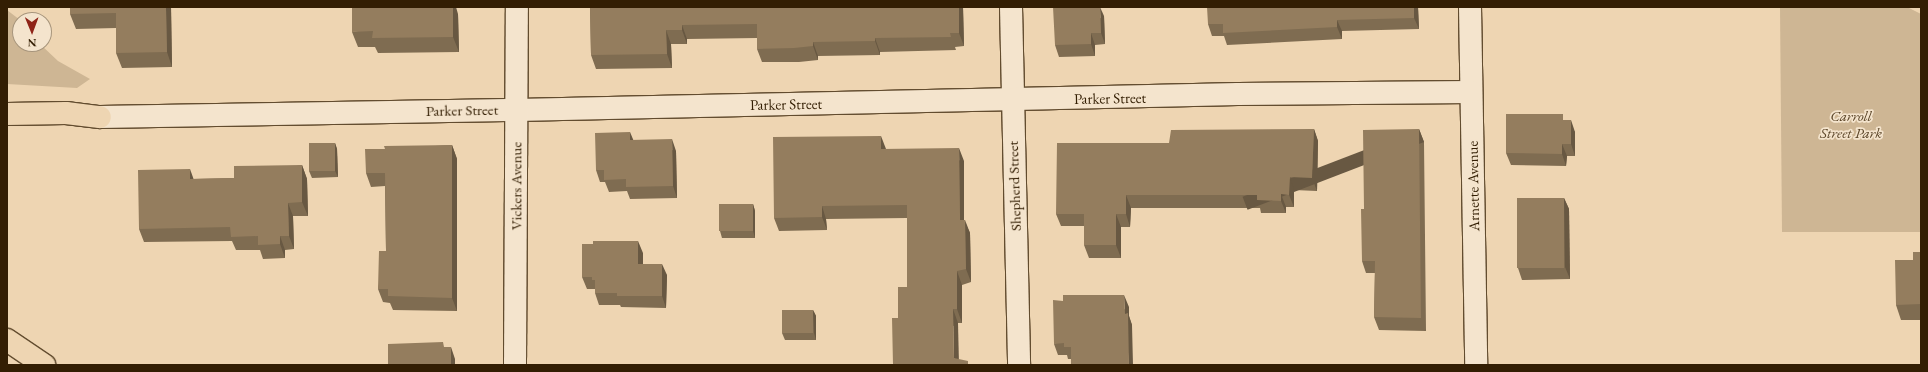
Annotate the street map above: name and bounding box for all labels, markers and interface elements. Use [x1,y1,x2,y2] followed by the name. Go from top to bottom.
[12,12,52,52] north arrow
[28,36,37,50] text: N
[1074,88,1146,108] street label: Parker Street
[750,94,822,114] street label: Parker Street
[426,100,498,120] street label: Parker Street
[1820,106,1882,141] park label: Carroll Street Park
[1003,141,1025,231] street label: Shepherd Street
[1463,141,1483,231] street label: Arnette Avenue
[507,142,525,230] street label: Vickers Avenue

